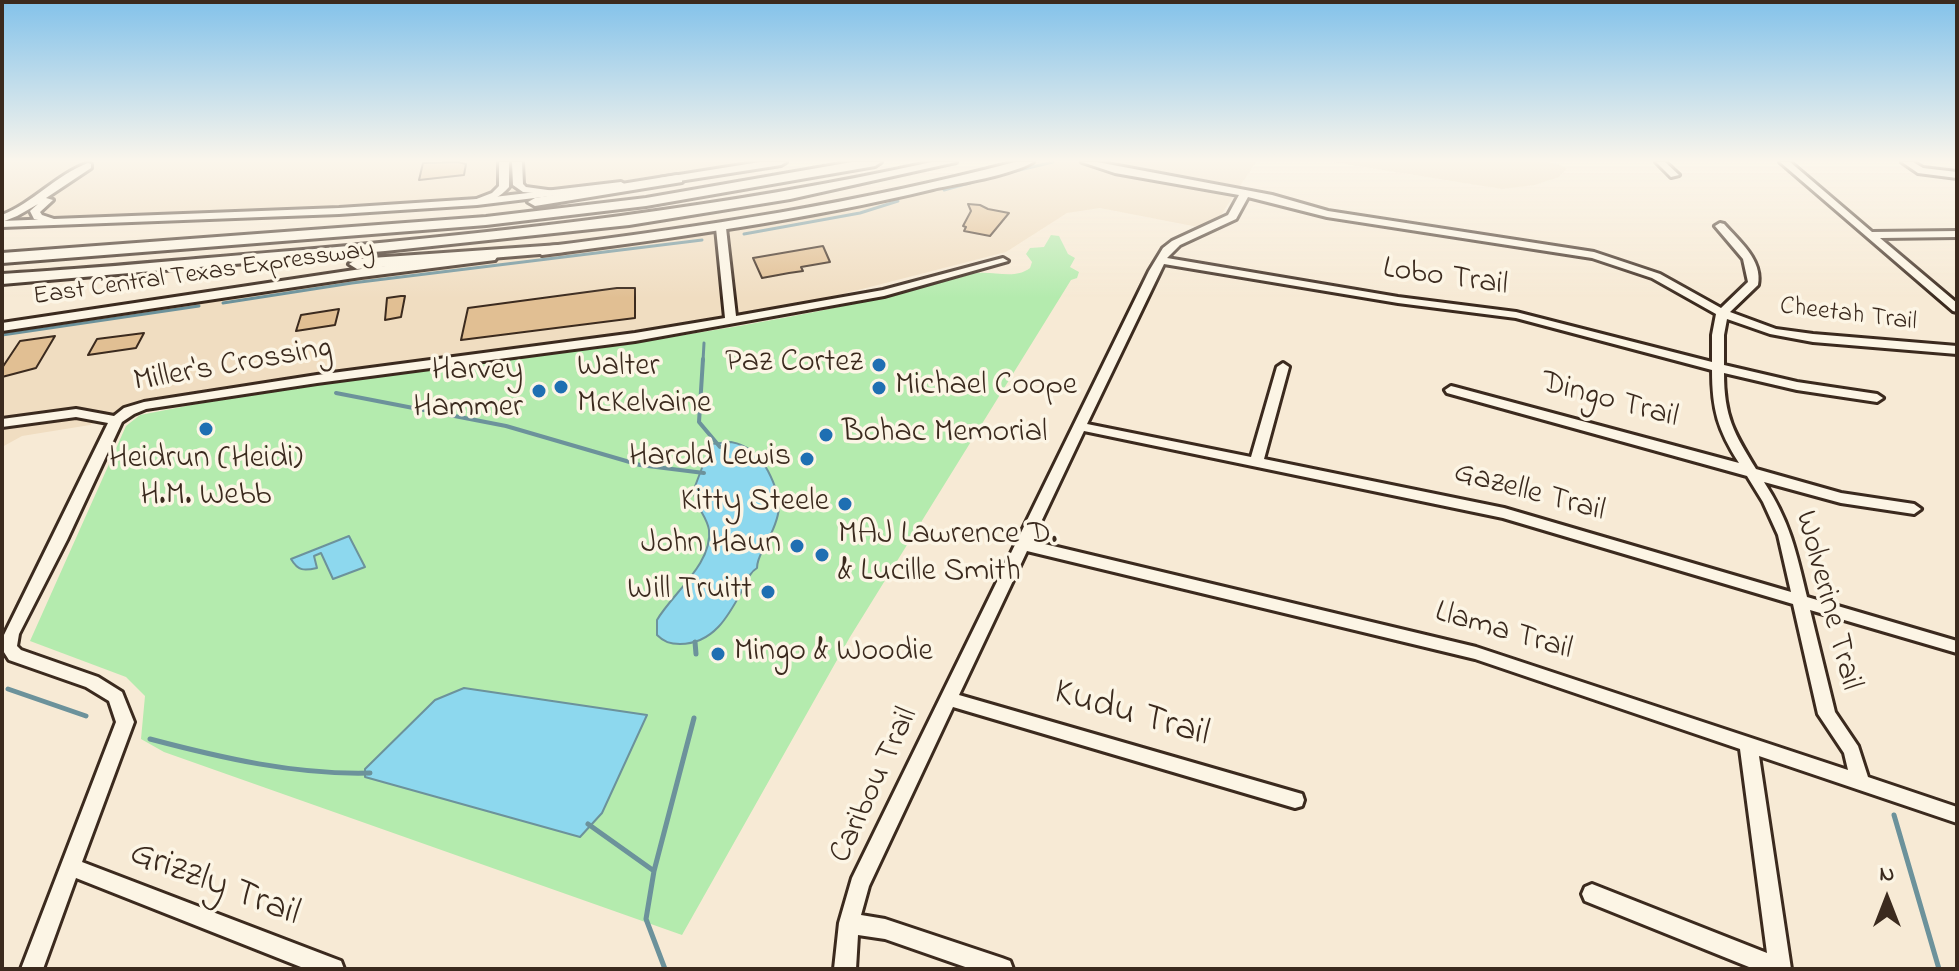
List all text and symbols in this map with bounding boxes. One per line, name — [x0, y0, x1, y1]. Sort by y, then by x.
street label: East Central Texas Expressway — [32, 236, 376, 314]
street label: Lobo Trail — [1380, 251, 1510, 307]
street label: Cheetah Trail — [1778, 292, 1918, 340]
street label: Miller's Crossing — [131, 331, 335, 403]
place label: Paz Cortez — [725, 346, 863, 384]
place label: Walter McKelvaine — [577, 350, 711, 425]
place label: Harvey Hammer — [413, 354, 523, 429]
marker: Paz Cortez — [870, 356, 888, 374]
street label: Dingo Trail — [1536, 365, 1682, 439]
place label: Michael Coope — [895, 369, 1077, 407]
marker: Walter McKelvaine — [552, 378, 570, 396]
marker: Michael Coope — [870, 379, 888, 397]
marker: Harvey Hammer — [530, 382, 548, 400]
place label: Bohac Memorial — [842, 416, 1047, 454]
marker: Heidrun (Heidi) H.M. Webb — [197, 420, 215, 438]
marker: Bohac Memorial — [817, 426, 835, 444]
place label: Harold Lewis — [629, 440, 791, 478]
place label: Heidrun (Heidi) H.M. Webb — [109, 442, 303, 517]
marker: Harold Lewis — [798, 450, 816, 468]
street label: Gazelle Trail — [1449, 455, 1609, 533]
place label: Kitty Steele — [681, 485, 829, 523]
marker: Kitty Steele — [836, 495, 854, 513]
street label: Wolverine Trail — [1784, 507, 1868, 695]
place label: MAJ Lawrence D. & Lucille Smith — [838, 518, 1057, 593]
place label: John Haun — [641, 527, 781, 565]
marker: John Haun — [788, 537, 806, 555]
marker: MAJ Lawrence D. & Lucille Smith — [813, 546, 831, 564]
place label: Will Truitt — [627, 573, 752, 611]
marker: Will Truitt — [759, 583, 777, 601]
street label: Llama Trail — [1430, 595, 1576, 671]
place label: Mingo & Woodie — [734, 635, 933, 673]
marker: Mingo & Woodie — [709, 645, 727, 663]
street label: Kudu Trail — [1048, 672, 1214, 760]
street label: Caribou Trail — [823, 702, 929, 870]
street label: Grizzly Trail — [122, 833, 306, 939]
north arrow — [1847, 859, 1927, 939]
text: N — [1880, 859, 1894, 891]

